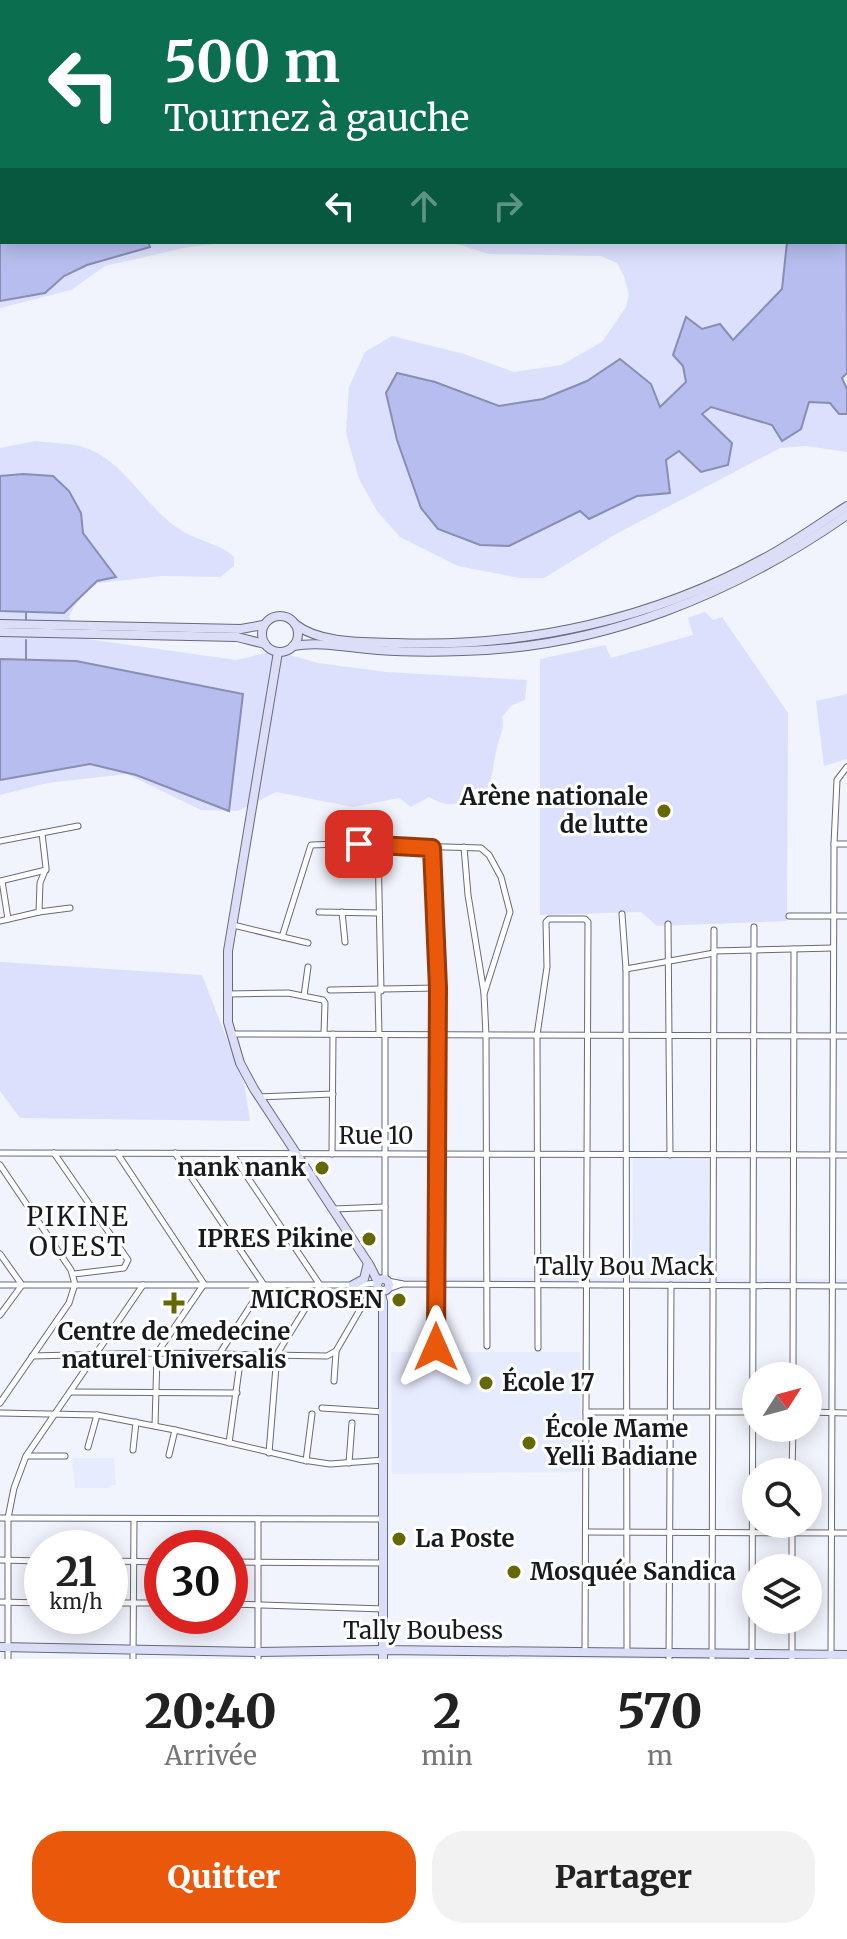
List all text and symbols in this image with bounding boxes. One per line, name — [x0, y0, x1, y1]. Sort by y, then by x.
text: 500 m — [164, 27, 340, 97]
icon: left — [32, 32, 136, 136]
text: Tournez à gauche — [164, 96, 469, 141]
icon: left — [318, 184, 362, 228]
icon: ahead — [402, 184, 446, 228]
icon: right — [486, 184, 530, 228]
place label: Arène nationale de lutte — [459, 781, 648, 840]
marker: Arène nationale de lutte — [655, 802, 673, 820]
pin — [325, 810, 393, 878]
icon: arrive — [337, 822, 381, 866]
street label: Rue 10 — [339, 1120, 413, 1151]
place label: nank nank — [177, 1152, 306, 1183]
marker: nank nank — [313, 1159, 331, 1177]
district label: PIKINE OUEST — [26, 1200, 130, 1263]
place label: IPRES Pikine — [198, 1223, 353, 1254]
marker: IPRES Pikine — [360, 1230, 378, 1248]
street label: Tally Bou Mack — [536, 1251, 715, 1282]
place label: MICROSEN — [250, 1284, 383, 1315]
marker: MICROSEN — [390, 1291, 408, 1309]
marker: Centre de medecine naturel Universalis — [163, 1292, 185, 1314]
position arrow — [394, 1305, 478, 1389]
place label: Centre de medecine naturel Universalis — [58, 1316, 290, 1375]
north arrow — [742, 1362, 822, 1442]
map controls — [742, 1362, 822, 1634]
place label: École 17 — [502, 1366, 595, 1398]
marker: École 17 — [477, 1374, 495, 1392]
place label: École Mame Yelli Badiane — [544, 1412, 697, 1472]
marker: École Mame Yelli Badiane — [520, 1434, 538, 1452]
button: search — [742, 1458, 822, 1538]
place label: La Poste — [415, 1523, 515, 1554]
speed limit sign: 30 — [144, 1530, 248, 1634]
marker: La Poste — [390, 1530, 408, 1548]
text: 21 — [56, 1547, 96, 1597]
button: layers — [742, 1554, 822, 1634]
place label: Mosquée Sandica — [530, 1556, 736, 1587]
marker: Mosquée Sandica — [505, 1563, 523, 1581]
text: km/h — [50, 1589, 102, 1614]
street label: Tally Boubess — [343, 1615, 503, 1646]
text: 20:40 — [145, 1681, 277, 1741]
text: 2 — [433, 1681, 461, 1741]
text: 570 — [617, 1681, 702, 1741]
text: Arrivée — [165, 1739, 257, 1772]
text: min — [421, 1739, 473, 1772]
text: m — [647, 1739, 673, 1772]
button: Quitter — [32, 1831, 416, 1923]
button: Partager — [432, 1831, 815, 1923]

